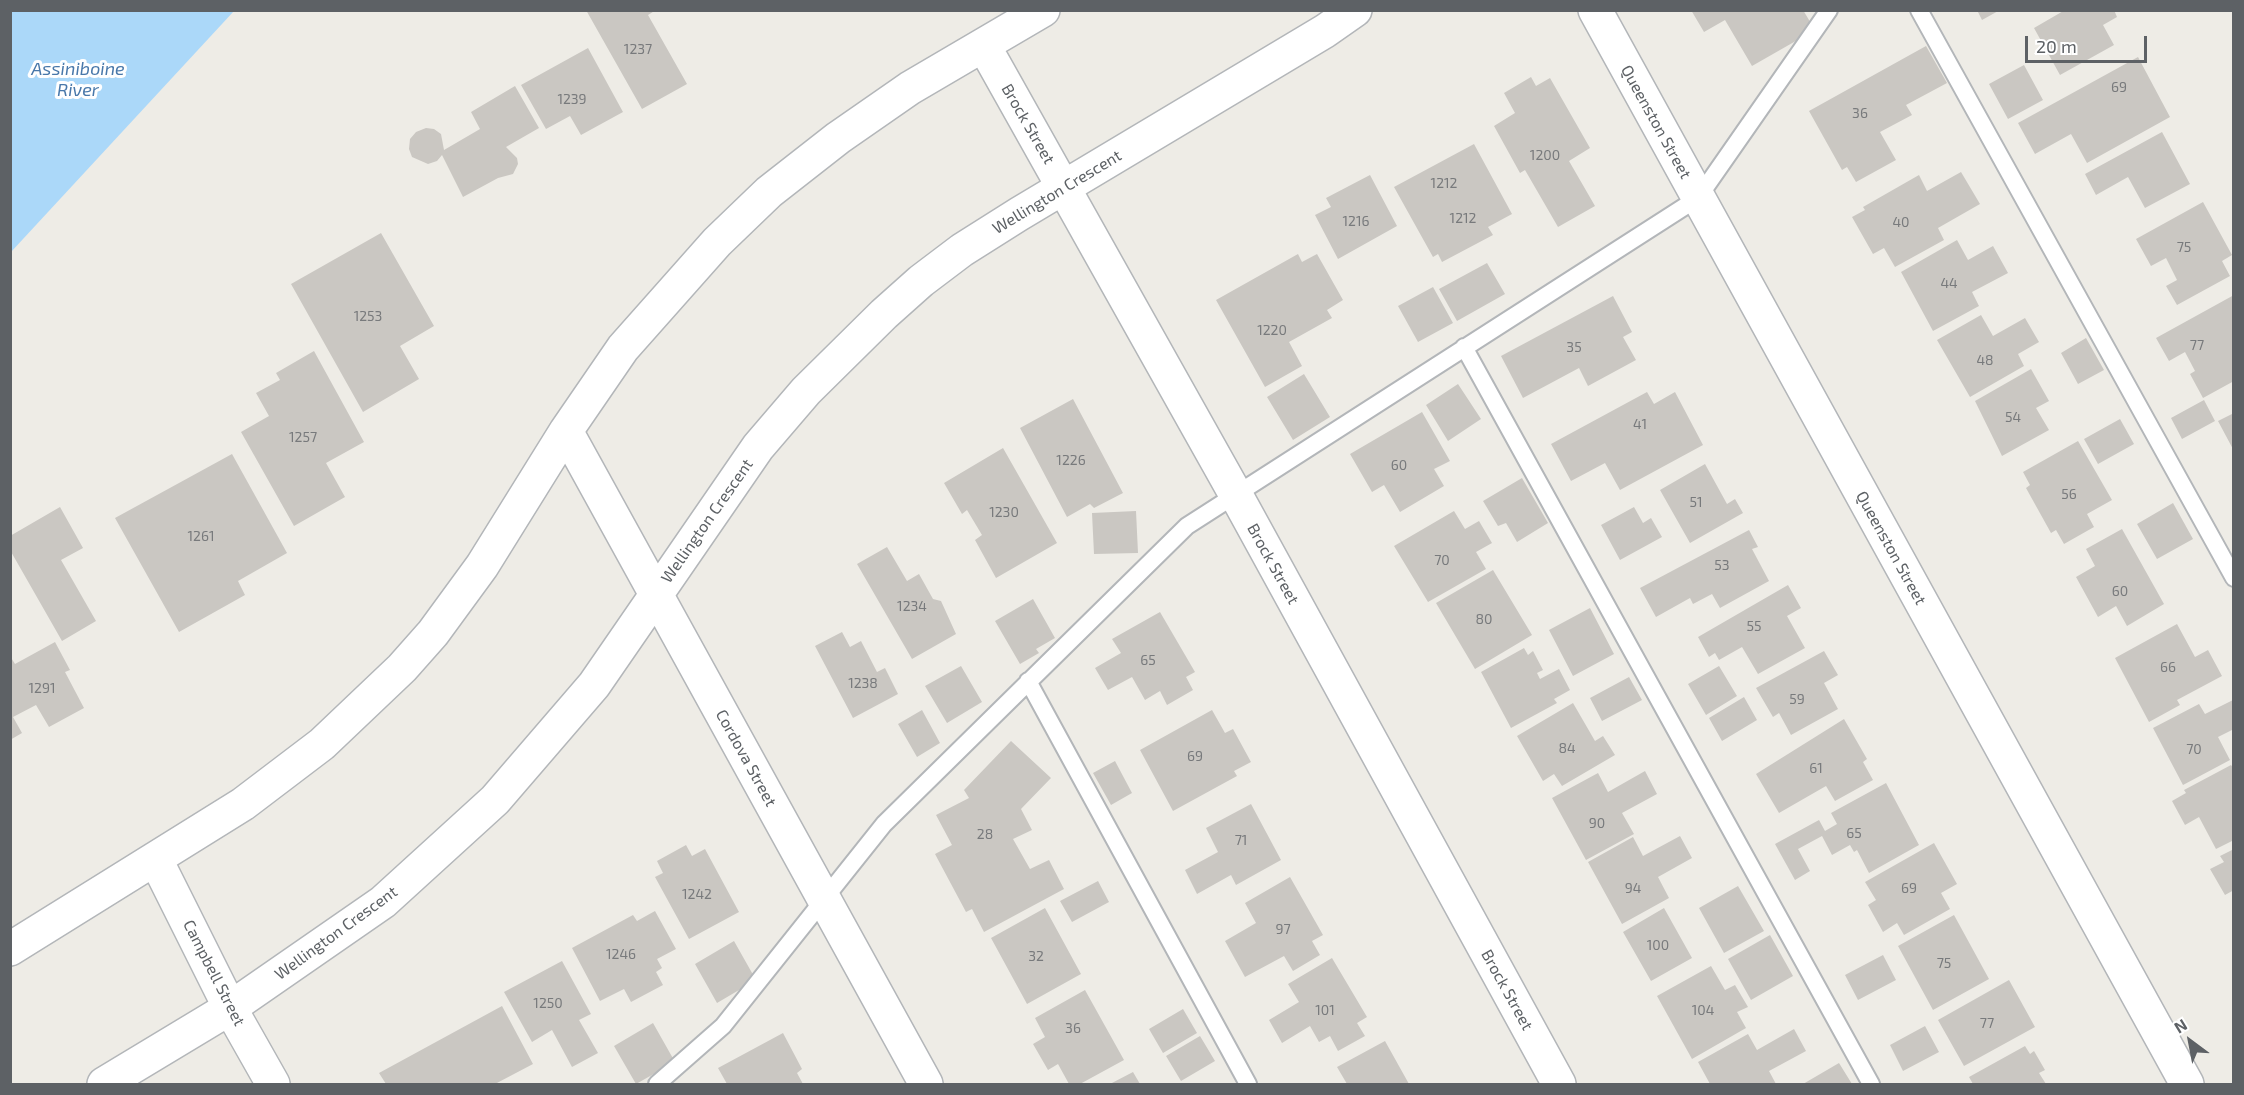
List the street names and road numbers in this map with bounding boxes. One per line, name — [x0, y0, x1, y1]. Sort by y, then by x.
street label: Queenston Street — [1617, 62, 1695, 182]
street label: Brock Street — [997, 81, 1059, 167]
street label: Wellington Crescent — [989, 146, 1125, 238]
street label: Wellington Crescent — [657, 455, 757, 587]
street label: Queenston Street — [1852, 488, 1930, 608]
street label: Brock Street — [1243, 520, 1303, 608]
street label: Cordova Street — [711, 706, 781, 810]
street label: Wellington Crescent — [271, 882, 401, 984]
street label: Campbell Street — [179, 917, 249, 1029]
street label: Brock Street — [1477, 946, 1537, 1034]

